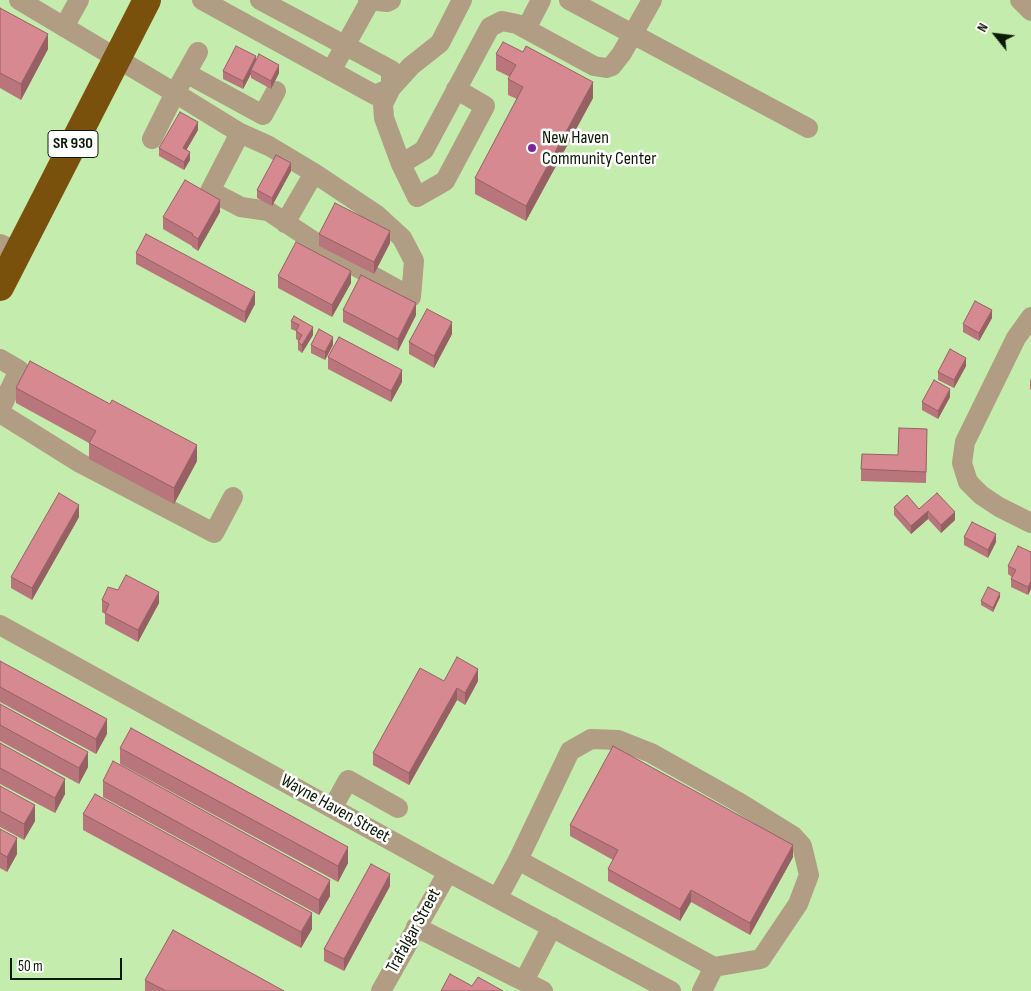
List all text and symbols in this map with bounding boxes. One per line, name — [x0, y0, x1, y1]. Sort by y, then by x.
north arrow — [971, 10, 1021, 60]
text: N — [973, 20, 992, 35]
place label: New Haven Community Center — [542, 127, 656, 170]
road number: SR 930 — [48, 130, 98, 158]
marker: New Haven Community Center — [526, 142, 538, 154]
street label: Wayne Haven Street — [277, 770, 393, 848]
street label: Trafalgar Street — [382, 885, 446, 977]
scale bar — [12, 948, 125, 980]
text: 50 m — [18, 957, 43, 976]

